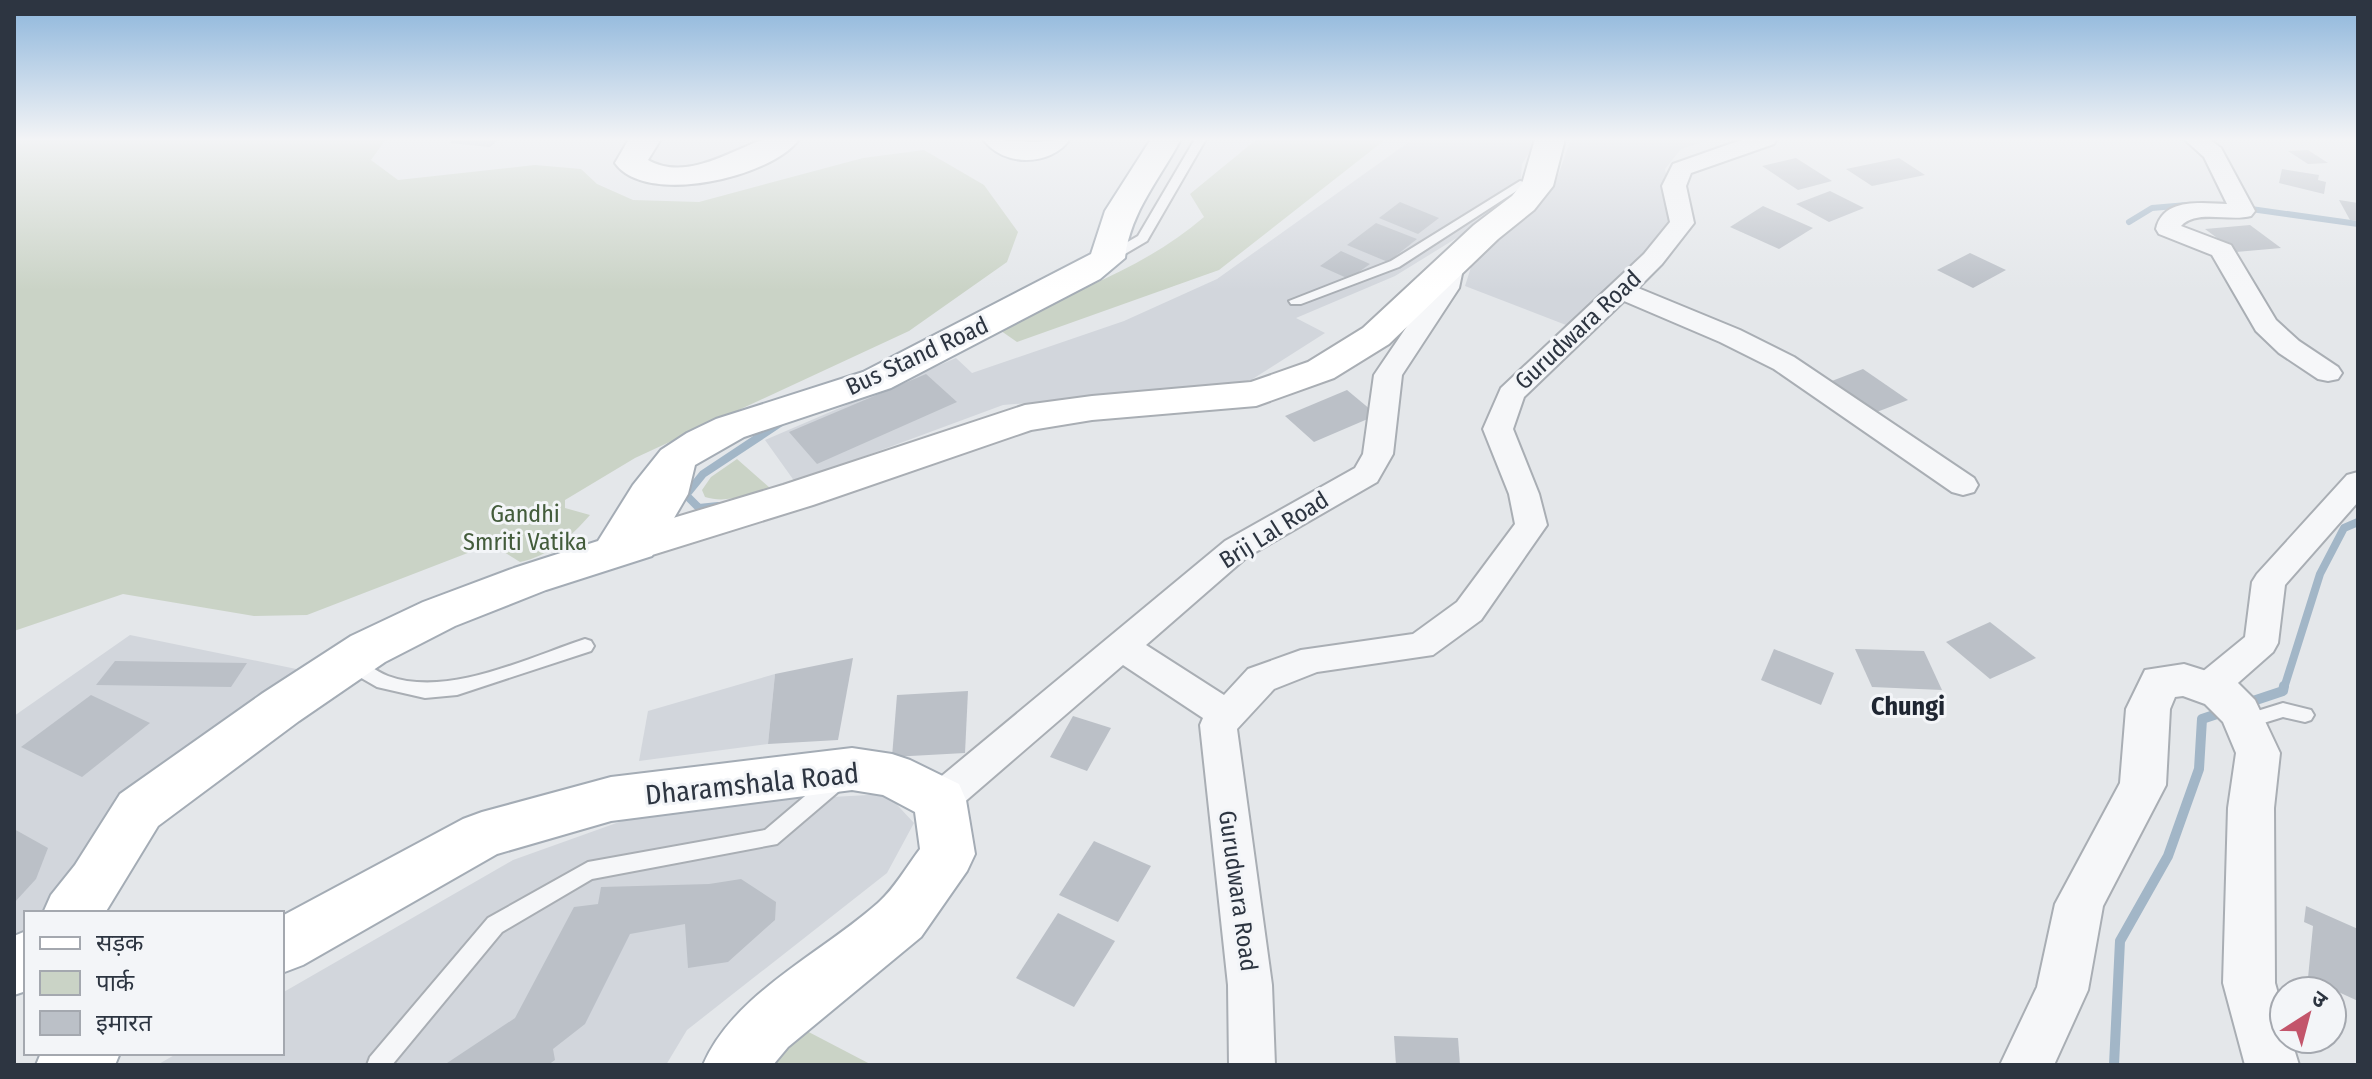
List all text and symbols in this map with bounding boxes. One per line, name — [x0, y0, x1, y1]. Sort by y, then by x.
street label: Gurudwara Road — [1509, 264, 1647, 396]
street label: Bus Stand Road — [841, 311, 993, 401]
street label: Brij Lal Road — [1214, 486, 1334, 574]
park label: Gandhi Smriti Vatika — [463, 500, 587, 556]
district label: Chungi — [1871, 691, 1945, 722]
street label: Dharamshala Road — [644, 756, 860, 812]
street label: Gurudwara Road — [1213, 809, 1263, 973]
legend — [24, 911, 284, 1055]
text: सड़क — [96, 929, 144, 957]
text: पार्क — [96, 969, 135, 997]
north arrow — [2268, 975, 2348, 1055]
text: उ — [2306, 985, 2334, 1015]
text: इमारत — [96, 1009, 153, 1037]

